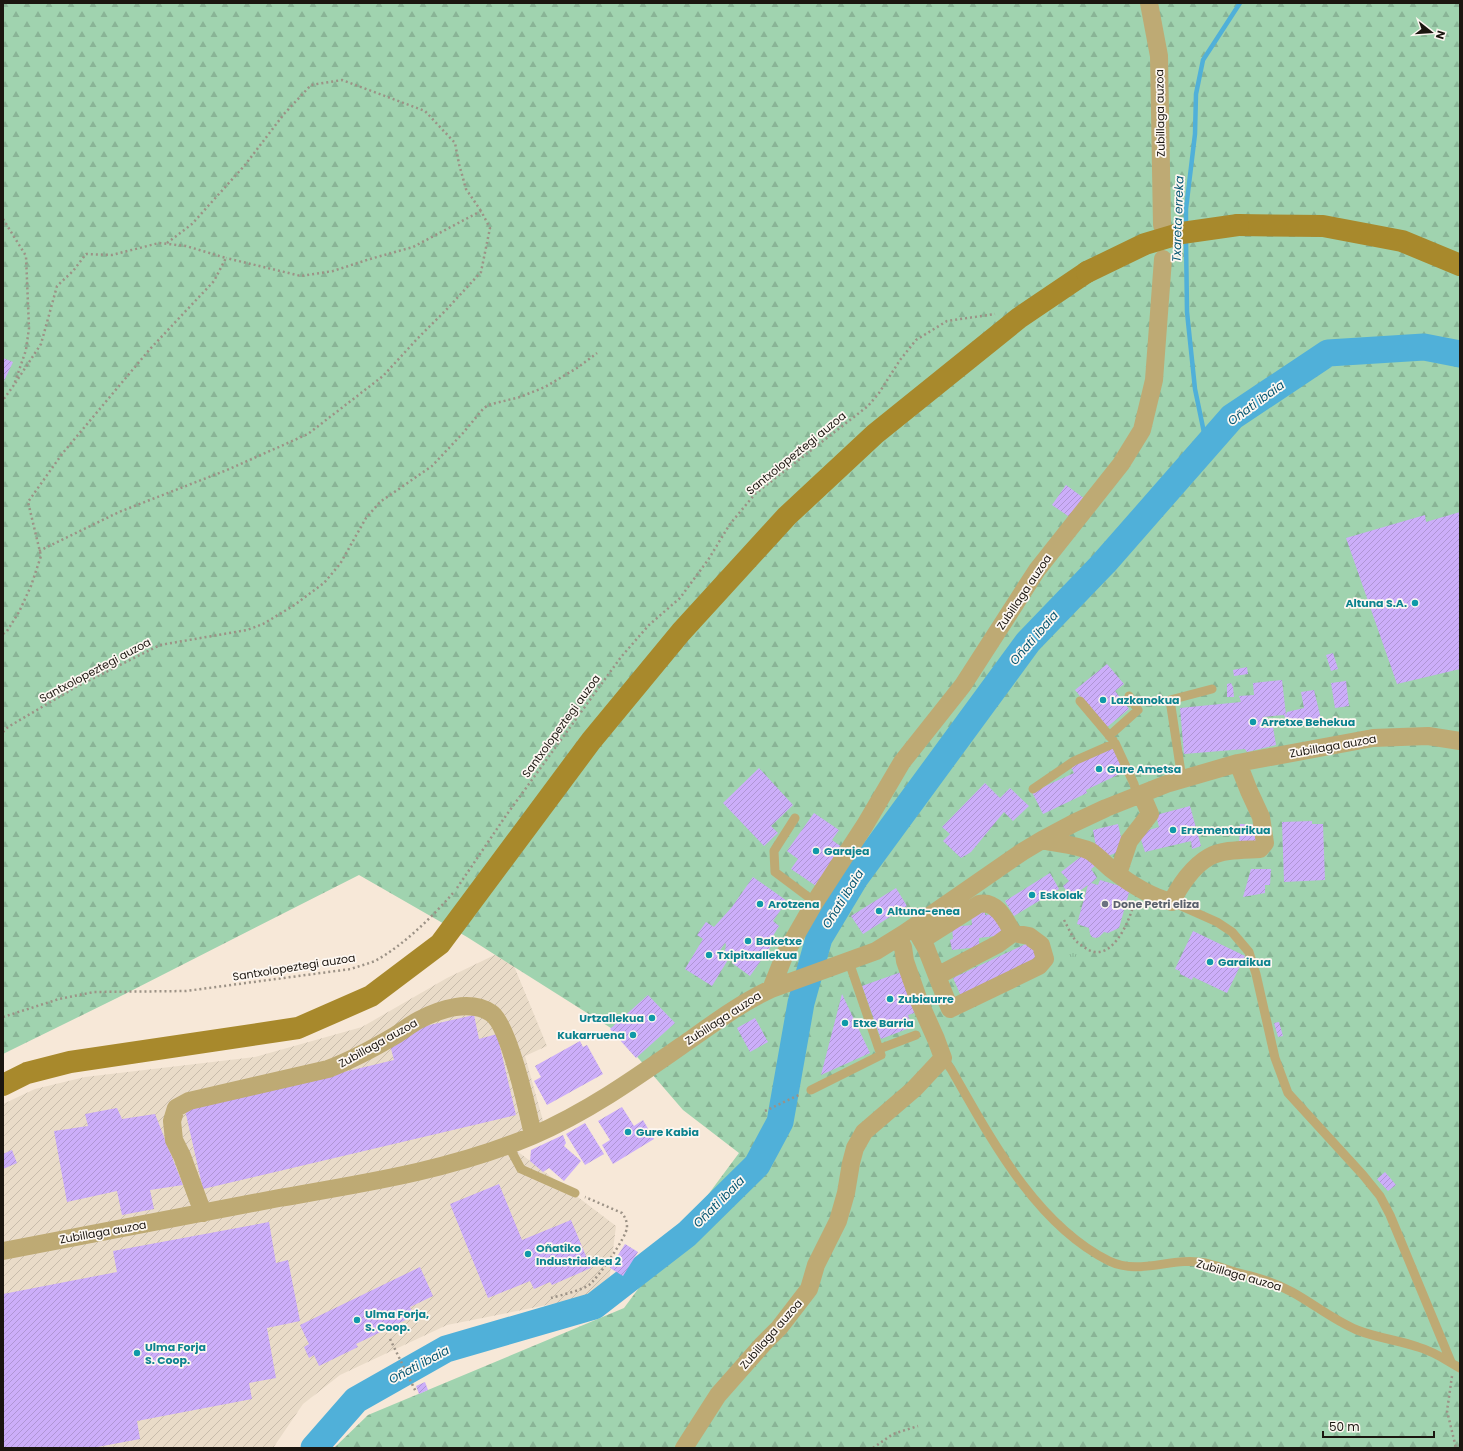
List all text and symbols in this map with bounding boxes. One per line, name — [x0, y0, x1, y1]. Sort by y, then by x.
north arrow — [1411, 12, 1451, 52]
text: N — [1432, 29, 1449, 41]
street label: Zubillaga auzoa — [1151, 69, 1169, 157]
water label: Txareta erreka — [1167, 175, 1188, 262]
water label: Oñati ibaia — [1224, 376, 1288, 429]
street label: Santxolopeztegi auzoa — [743, 408, 849, 498]
street label: Zubillaga auzoa — [993, 551, 1055, 633]
place label: Altuna S.A. — [1345, 595, 1407, 611]
marker: Altuna S.A. — [1410, 598, 1420, 608]
water label: Oñati ibaia — [1005, 607, 1062, 668]
street label: Santxolopeztegi auzoa — [36, 634, 154, 706]
street label: Santxolopeztegi auzoa — [518, 671, 604, 781]
place label: Lazkanokua — [1111, 692, 1180, 708]
marker: Lazkanokua — [1098, 695, 1108, 705]
place label: Arretxe Behekua — [1261, 714, 1355, 730]
marker: Arretxe Behekua — [1248, 717, 1258, 727]
street label: Zubillaga auzoa — [1288, 731, 1378, 761]
place label: Gure Ametsa — [1107, 761, 1181, 777]
marker: Gure Ametsa — [1094, 764, 1104, 774]
place label: Errementarikua — [1181, 822, 1271, 838]
marker: Errementarikua — [1168, 825, 1178, 835]
place label: Garajea — [824, 843, 870, 859]
marker: Garajea — [811, 846, 821, 856]
water label: Oñati ibaia — [818, 866, 867, 931]
place label: Eskolak — [1040, 887, 1084, 903]
marker: Eskolak — [1027, 890, 1037, 900]
place label: Arotzena — [768, 896, 819, 912]
place label: Done Petri eliza — [1113, 896, 1199, 912]
marker: Arotzena — [755, 899, 765, 909]
marker: Done Petri eliza — [1100, 899, 1110, 909]
place label: Altuna-enea — [887, 903, 960, 919]
marker: Altuna-enea — [874, 906, 884, 916]
place label: Baketxe — [756, 933, 802, 949]
marker: Baketxe — [743, 936, 753, 946]
place label: Txipitxallekua — [717, 947, 797, 963]
street label: Santxolopeztegi auzoa — [231, 949, 357, 985]
marker: Txipitxallekua — [704, 950, 714, 960]
place label: Garaikua — [1218, 954, 1271, 970]
marker: Garaikua — [1205, 957, 1215, 967]
street label: Zubillaga auzoa — [682, 987, 764, 1049]
place label: Zubiaurre — [898, 991, 954, 1007]
marker: Zubiaurre — [885, 994, 895, 1004]
place label: Urtzallekua — [579, 1010, 644, 1026]
marker: Urtzallekua — [647, 1013, 657, 1023]
street label: Zubillaga auzoa — [336, 1015, 420, 1071]
place label: Etxe Barria — [853, 1015, 914, 1031]
marker: Etxe Barria — [840, 1018, 850, 1028]
place label: Kukarruena — [557, 1027, 625, 1043]
marker: Kukarruena — [628, 1030, 638, 1040]
place label: Gure Kabia — [636, 1124, 699, 1140]
marker: Gure Kabia — [623, 1127, 633, 1137]
water label: Oñati ibaia — [689, 1172, 748, 1231]
street label: Zubillaga auzoa — [58, 1217, 148, 1247]
place label: Oñatiko Industrialdea 2 — [536, 1240, 621, 1269]
marker: Oñatiko Industrialdea 2 — [523, 1249, 533, 1259]
street label: Zubillaga auzoa — [1195, 1255, 1283, 1295]
street label: Zubillaga auzoa — [736, 1296, 806, 1372]
place label: Ulma Forja, S. Coop. — [365, 1306, 429, 1335]
marker: Ulma Forja, S. Coop. — [352, 1315, 362, 1325]
place label: Ulma Forja S. Coop. — [145, 1339, 206, 1368]
water label: Oñati ibaia — [385, 1341, 452, 1388]
marker: Ulma Forja S. Coop. — [132, 1348, 142, 1358]
scale bar — [1323, 1413, 1434, 1439]
text: 50 m — [1329, 1418, 1360, 1435]

